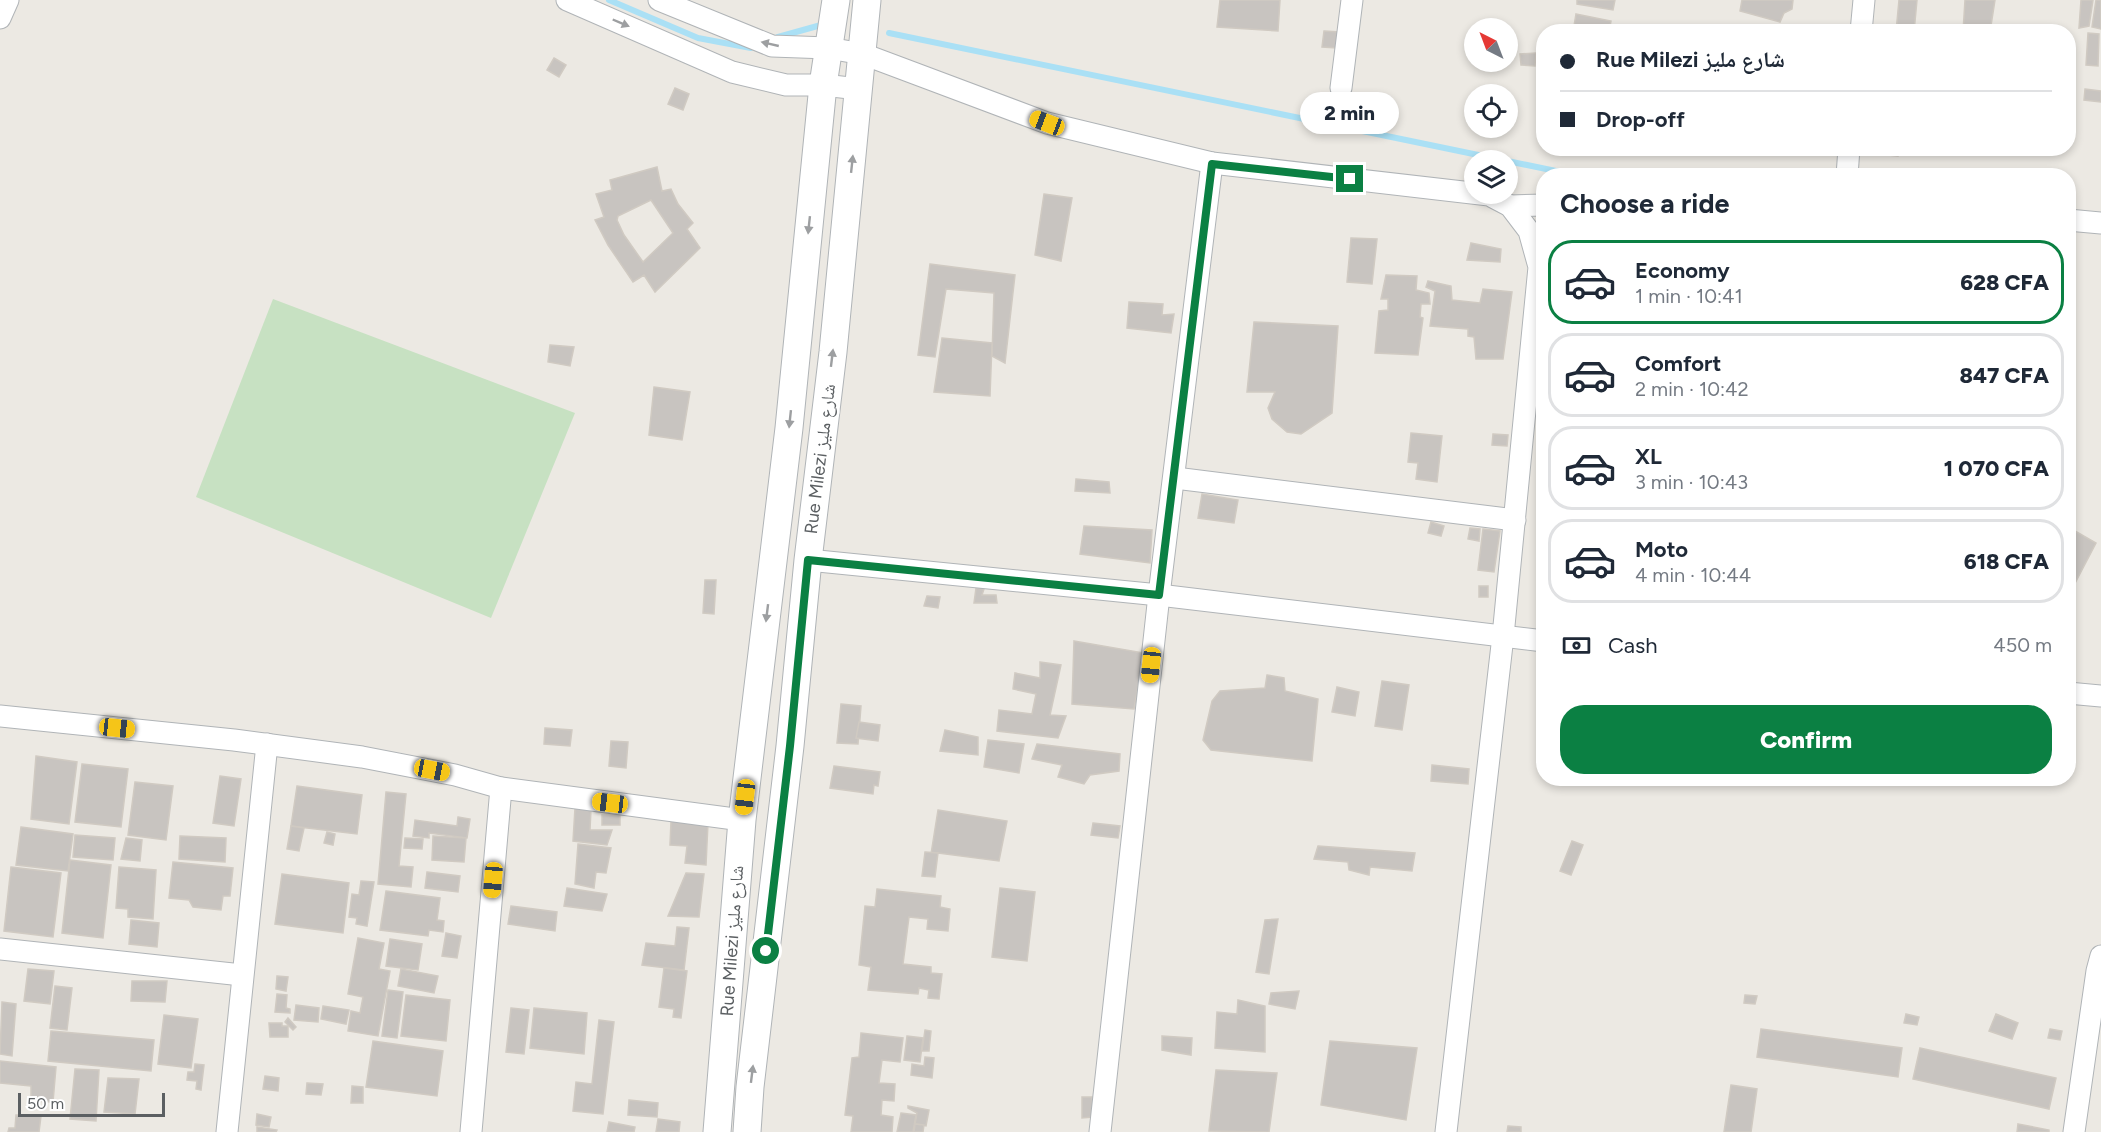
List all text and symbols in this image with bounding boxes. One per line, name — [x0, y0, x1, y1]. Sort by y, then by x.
one-way arrow — [612, 18, 630, 28]
north arrow — [1464, 18, 1518, 72]
map controls — [1464, 18, 1518, 204]
one-way arrow — [760, 39, 779, 48]
text: Rue Milezi شارع مليز — [1596, 46, 1785, 73]
button: locate — [1464, 84, 1518, 138]
callout: 2 min — [1300, 92, 1400, 134]
text: 2 min — [1324, 101, 1375, 125]
text: Drop-off — [1596, 106, 1685, 133]
car — [1027, 108, 1067, 138]
button: layers — [1464, 150, 1518, 204]
one-way arrow — [847, 155, 857, 174]
route end — [1336, 165, 1363, 192]
text: Choose a ride — [1560, 187, 1729, 220]
one-way arrow — [804, 215, 814, 234]
icon: car — [1563, 255, 1617, 309]
text: Economy — [1635, 257, 1730, 284]
text: 628 CFA — [1960, 269, 2049, 296]
text: 1 min · 10:41 — [1635, 284, 1743, 308]
icon: car — [1563, 348, 1617, 402]
one-way arrow — [827, 349, 837, 368]
text: Comfort — [1635, 350, 1721, 377]
text: 847 CFA — [1960, 362, 2049, 389]
text: 2 min · 10:42 — [1635, 377, 1749, 401]
street label: Rue Milezi شارع مليز — [800, 383, 840, 535]
one-way arrow — [785, 409, 795, 428]
icon: car — [1563, 441, 1617, 495]
text: XL — [1635, 443, 1662, 470]
text: 1 070 CFA — [1944, 455, 2049, 482]
text: 3 min · 10:43 — [1635, 470, 1748, 494]
icon: car — [1563, 534, 1617, 588]
text: Moto — [1635, 536, 1688, 563]
text: 618 CFA — [1964, 548, 2049, 575]
text: 4 min · 10:44 — [1635, 563, 1751, 587]
one-way arrow — [762, 603, 772, 622]
icon: cash — [1560, 629, 1593, 662]
text: Cash — [1608, 632, 1658, 659]
text: 450 m — [1993, 633, 2052, 657]
car — [1140, 646, 1162, 684]
button: Confirm — [1560, 705, 2052, 774]
car — [98, 717, 136, 739]
car — [413, 758, 451, 782]
car — [734, 778, 756, 816]
car — [591, 792, 629, 814]
car — [482, 861, 504, 899]
street label: Rue Milezi شارع مليز — [716, 865, 748, 1017]
route start — [752, 937, 779, 964]
one-way arrow — [747, 1064, 756, 1083]
scale bar — [18, 1090, 165, 1118]
text: 50 m — [27, 1094, 64, 1113]

